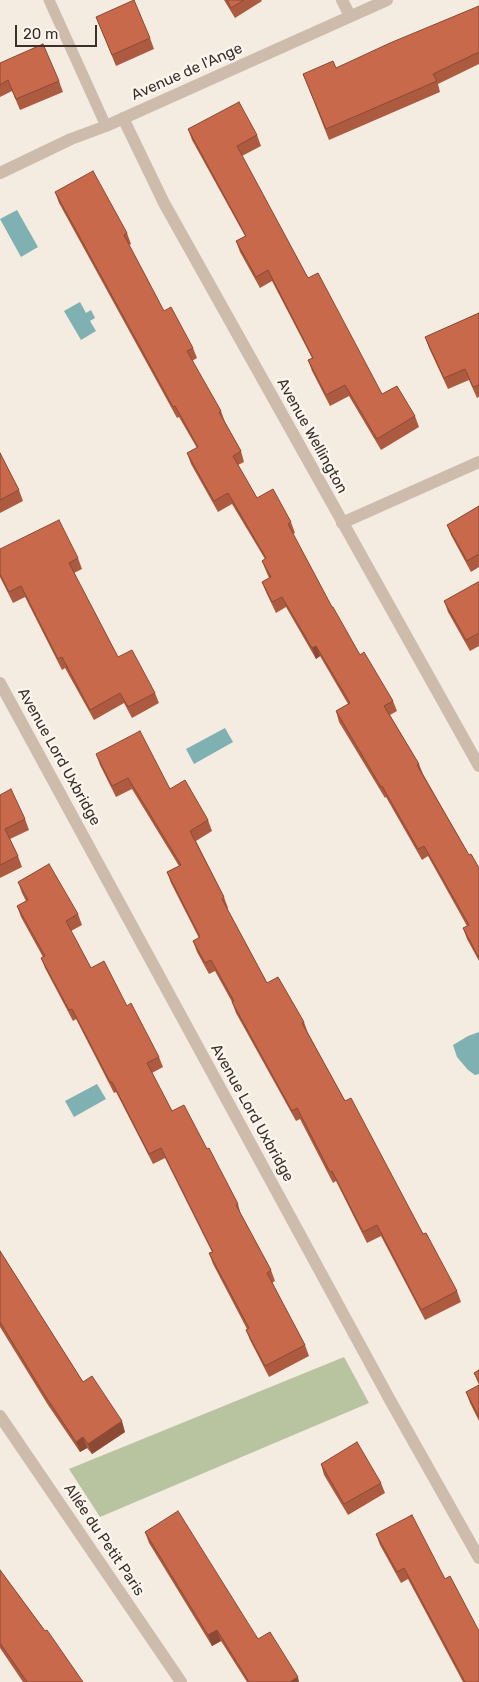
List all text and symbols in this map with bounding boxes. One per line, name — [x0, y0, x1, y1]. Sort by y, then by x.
scale bar — [18, 15, 100, 47]
text: 20 m — [23, 25, 58, 43]
street label: Avenue de l'Ange — [129, 39, 245, 105]
street label: Avenue Wellington — [273, 375, 351, 497]
street label: Avenue Lord Uxbridge — [14, 685, 104, 829]
street label: Avenue Lord Uxbridge — [207, 1041, 297, 1185]
street label: Allée du Petit Paris — [60, 1481, 148, 1599]

